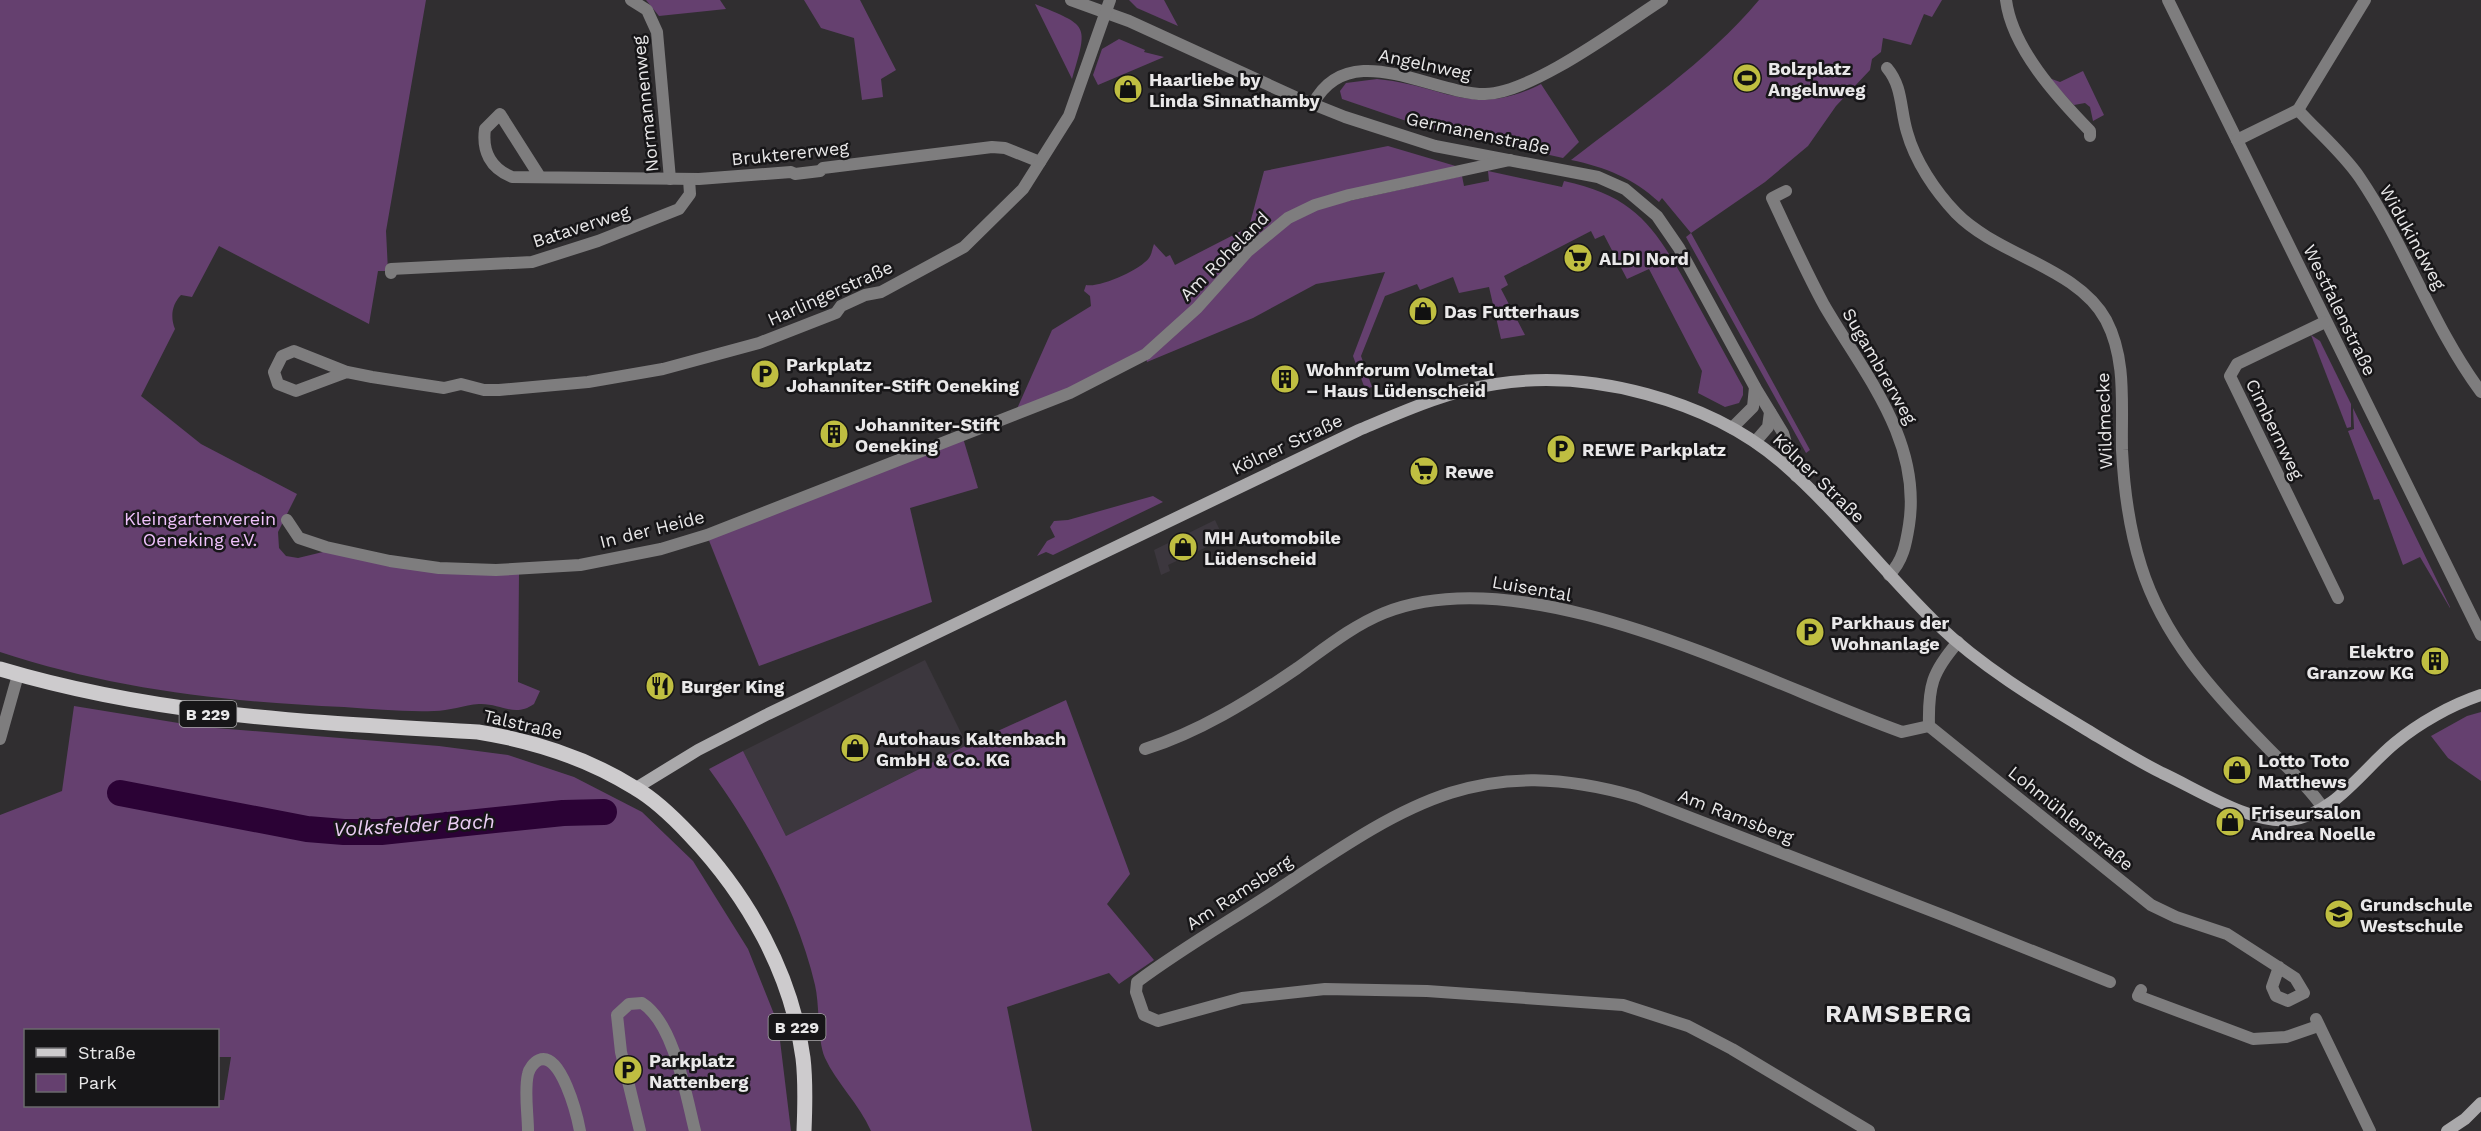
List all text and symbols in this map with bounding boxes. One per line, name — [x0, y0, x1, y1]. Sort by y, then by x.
street label: Normannenweg — [627, 34, 663, 173]
street label: Angelnweg — [1377, 44, 1474, 84]
place label: Bolzplatz Angelnweg — [1768, 58, 1866, 100]
sports icon: Bolzplatz Angelnweg — [1731, 62, 1763, 94]
place label: Haarliebe by Linda Sinnathamby — [1149, 69, 1321, 111]
shop icon: Haarliebe by Linda Sinnathamby — [1112, 73, 1144, 105]
street label: Germanenstraße — [1404, 107, 1552, 159]
street label: Bruktererweg — [730, 136, 850, 170]
street label: Widukindweg — [2376, 181, 2451, 293]
street label: Bataverweg — [530, 200, 633, 252]
street label: Am Roheland — [1175, 207, 1273, 305]
street label: Westfalenstraße — [2299, 241, 2381, 379]
supermarket icon: ALDI Nord — [1562, 242, 1594, 274]
place label: ALDI Nord — [1599, 248, 1689, 269]
street label: Harlingerstraße — [764, 256, 896, 330]
shop icon: Das Futterhaus — [1407, 295, 1439, 327]
place label: Das Futterhaus — [1444, 301, 1580, 322]
street label: Sugambrerweg — [1838, 304, 1922, 428]
place label: Parkplatz Johanniter-Stift Oeneking — [786, 354, 1020, 396]
parking icon: Parkplatz Johanniter-Stift Oeneking — [749, 358, 781, 390]
place label: Wohnforum Volmetal – Haus Lüdenscheid — [1306, 359, 1494, 401]
building icon: Wohnforum Volmetal – Haus Lüdenscheid — [1269, 363, 1301, 395]
street label: Wildmecke — [2092, 372, 2116, 470]
street label: Cimbernweg — [2242, 375, 2309, 483]
street label: Kölner Straße — [1228, 409, 1346, 479]
place label: Johanniter-Stift Oeneking — [855, 414, 1000, 456]
building icon: Johanniter-Stift Oeneking — [818, 418, 850, 450]
street label: Kölner Straße — [1769, 429, 1869, 527]
parking icon: REWE Parkplatz — [1545, 433, 1577, 465]
place label: REWE Parkplatz — [1582, 439, 1726, 460]
supermarket icon: Rewe — [1408, 455, 1440, 487]
place label: Rewe — [1445, 461, 1494, 482]
street label: In der Heide — [597, 506, 707, 552]
park label: Kleingartenverein Oeneking e.V. — [124, 508, 276, 550]
place label: MH Automobile Lüdenscheid — [1204, 527, 1341, 569]
shop icon: MH Automobile Lüdenscheid — [1167, 531, 1199, 563]
street label: Luisental — [1490, 571, 1574, 605]
place label: Parkhaus der Wohnanlage — [1831, 612, 1950, 654]
parking icon: Parkhaus der Wohnanlage — [1794, 616, 1826, 648]
place label: Elektro Granzow KG — [2307, 641, 2414, 683]
building icon: Elektro Granzow KG — [2419, 645, 2451, 677]
restaurant icon: Burger King — [644, 670, 676, 702]
place label: Burger King — [681, 676, 785, 697]
road number: B 229 — [180, 701, 236, 727]
street label: Talstraße — [481, 705, 565, 743]
place label: Autohaus Kaltenbach GmbH & Co. KG — [876, 728, 1066, 770]
shop icon: Autohaus Kaltenbach GmbH & Co. KG — [839, 732, 871, 764]
place label: Lotto Toto Matthews — [2258, 750, 2350, 792]
shop icon: Lotto Toto Matthews — [2221, 754, 2253, 786]
street label: Lohmühlenstraße — [2004, 761, 2138, 875]
street label: Am Ramsberg — [1675, 784, 1797, 848]
place label: Friseursalon Andrea Noelle — [2251, 802, 2376, 844]
shop icon: Friseursalon Andrea Noelle — [2214, 806, 2246, 838]
water label: Volksfelder Bach — [333, 809, 495, 841]
street label: Am Ramsberg — [1182, 850, 1296, 934]
place label: Grundschule Westschule — [2360, 894, 2473, 936]
school or university icon: Grundschule Westschule — [2323, 898, 2355, 930]
district label: RAMSBERG — [1825, 1000, 1973, 1028]
road number: B 229 — [768, 1014, 826, 1040]
legend — [24, 1029, 219, 1107]
text: Straße — [78, 1042, 136, 1063]
place label: Parkplatz Nattenberg — [649, 1050, 749, 1092]
parking icon: Parkplatz Nattenberg — [612, 1054, 644, 1086]
text: Park — [78, 1072, 117, 1093]

